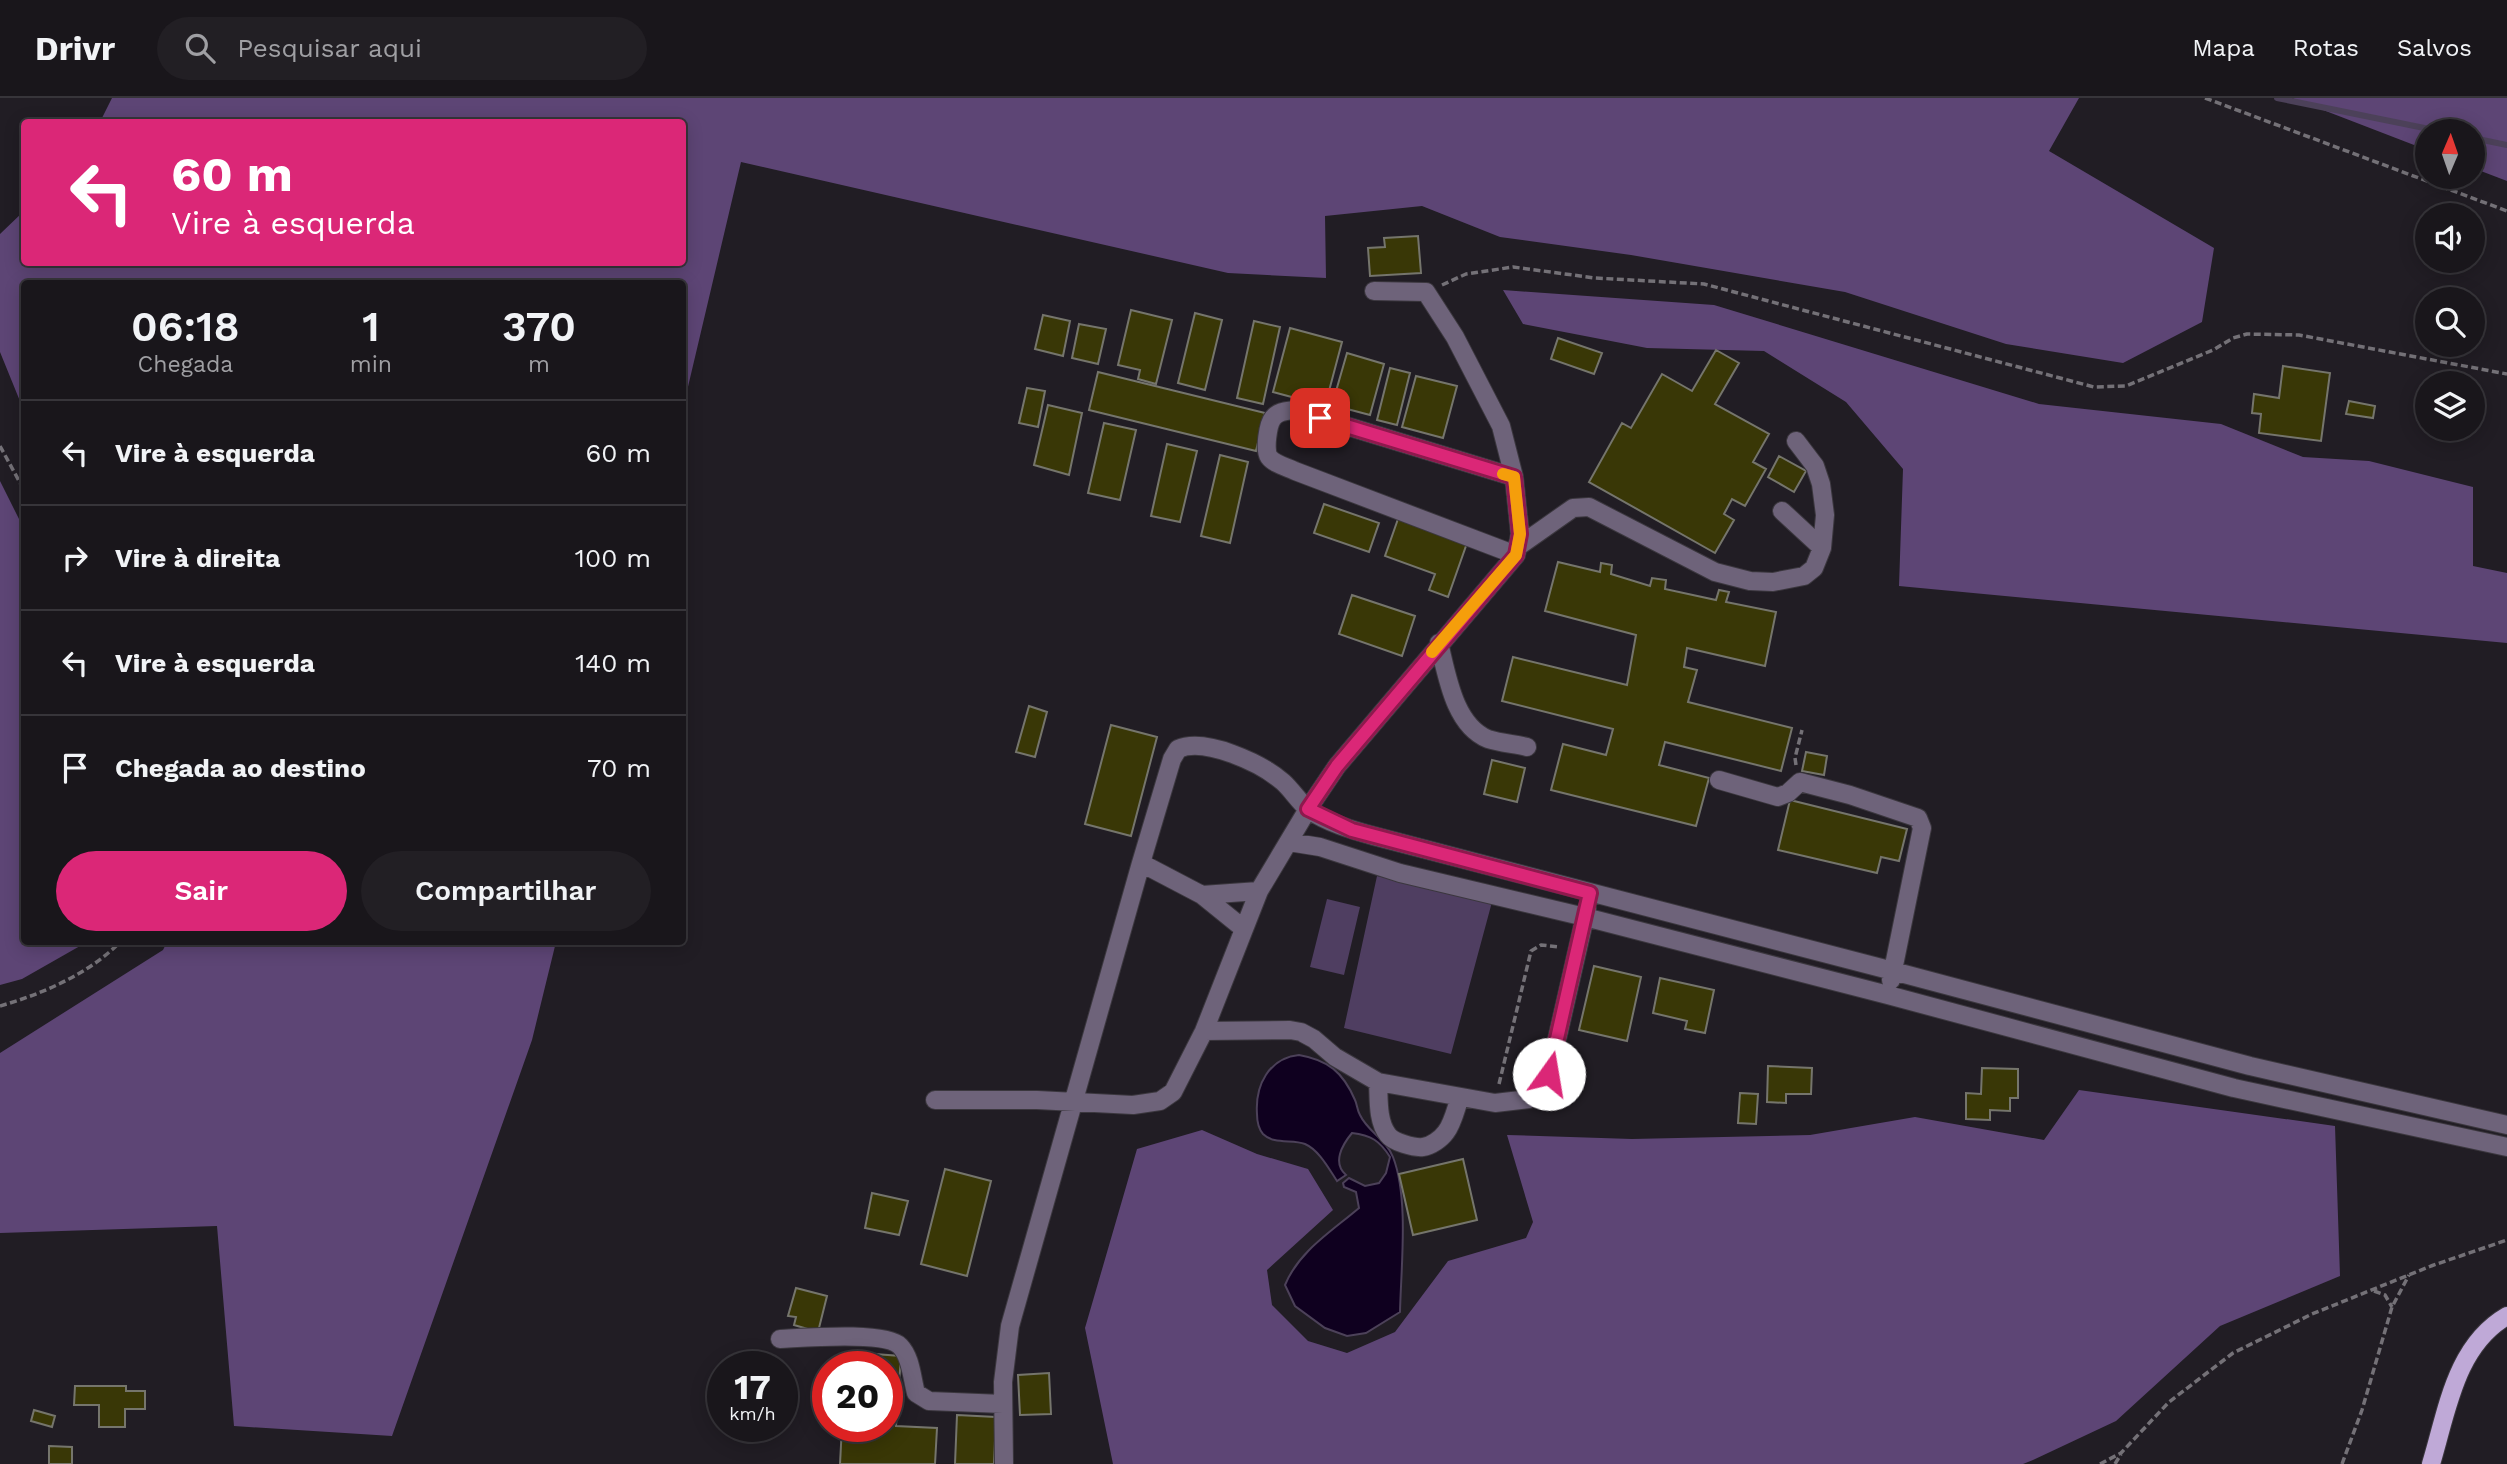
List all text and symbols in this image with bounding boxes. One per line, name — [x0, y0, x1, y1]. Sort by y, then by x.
search box — [157, 17, 647, 80]
text: Drivr — [35, 29, 115, 68]
icon: search — [181, 29, 219, 67]
text: Pesquisar aqui — [237, 33, 422, 63]
text: Mapa — [2192, 34, 2255, 62]
text: Rotas — [2293, 34, 2359, 62]
text: Salvos — [2397, 34, 2472, 62]
north arrow — [2415, 119, 2485, 189]
map controls — [2415, 119, 2485, 441]
text: 60 m — [171, 145, 293, 203]
icon: left — [56, 147, 147, 238]
button: sound — [2415, 203, 2485, 273]
text: Vire à esquerda — [171, 204, 415, 242]
button: search — [2415, 287, 2485, 357]
text: 06:18 — [131, 302, 240, 351]
text: 1 — [362, 302, 380, 351]
text: 370 — [502, 302, 576, 351]
text: Chegada — [137, 351, 233, 378]
text: min — [350, 351, 392, 378]
text: m — [528, 351, 550, 378]
button: layers — [2415, 371, 2485, 441]
pin — [1290, 388, 1350, 448]
icon: arrive — [1301, 399, 1339, 437]
icon: left — [56, 434, 94, 472]
text: Vire à esquerda — [115, 438, 315, 468]
text: 60 m — [585, 438, 651, 468]
icon: right — [56, 539, 94, 577]
text: Vire à direita — [115, 543, 280, 573]
text: 100 m — [575, 543, 651, 573]
icon: left — [56, 644, 94, 682]
text: Vire à esquerda — [115, 648, 315, 678]
text: 140 m — [575, 648, 651, 678]
icon: arrive — [56, 749, 94, 787]
text: Chegada ao destino — [115, 753, 366, 783]
text: 70 m — [587, 753, 651, 783]
button: Sair — [56, 851, 347, 931]
button: Compartilhar — [361, 851, 651, 931]
position arrow — [1512, 1037, 1586, 1111]
speed limit sign: 20 — [812, 1351, 903, 1442]
text: 17 — [734, 1366, 771, 1408]
text: km/h — [729, 1403, 776, 1424]

